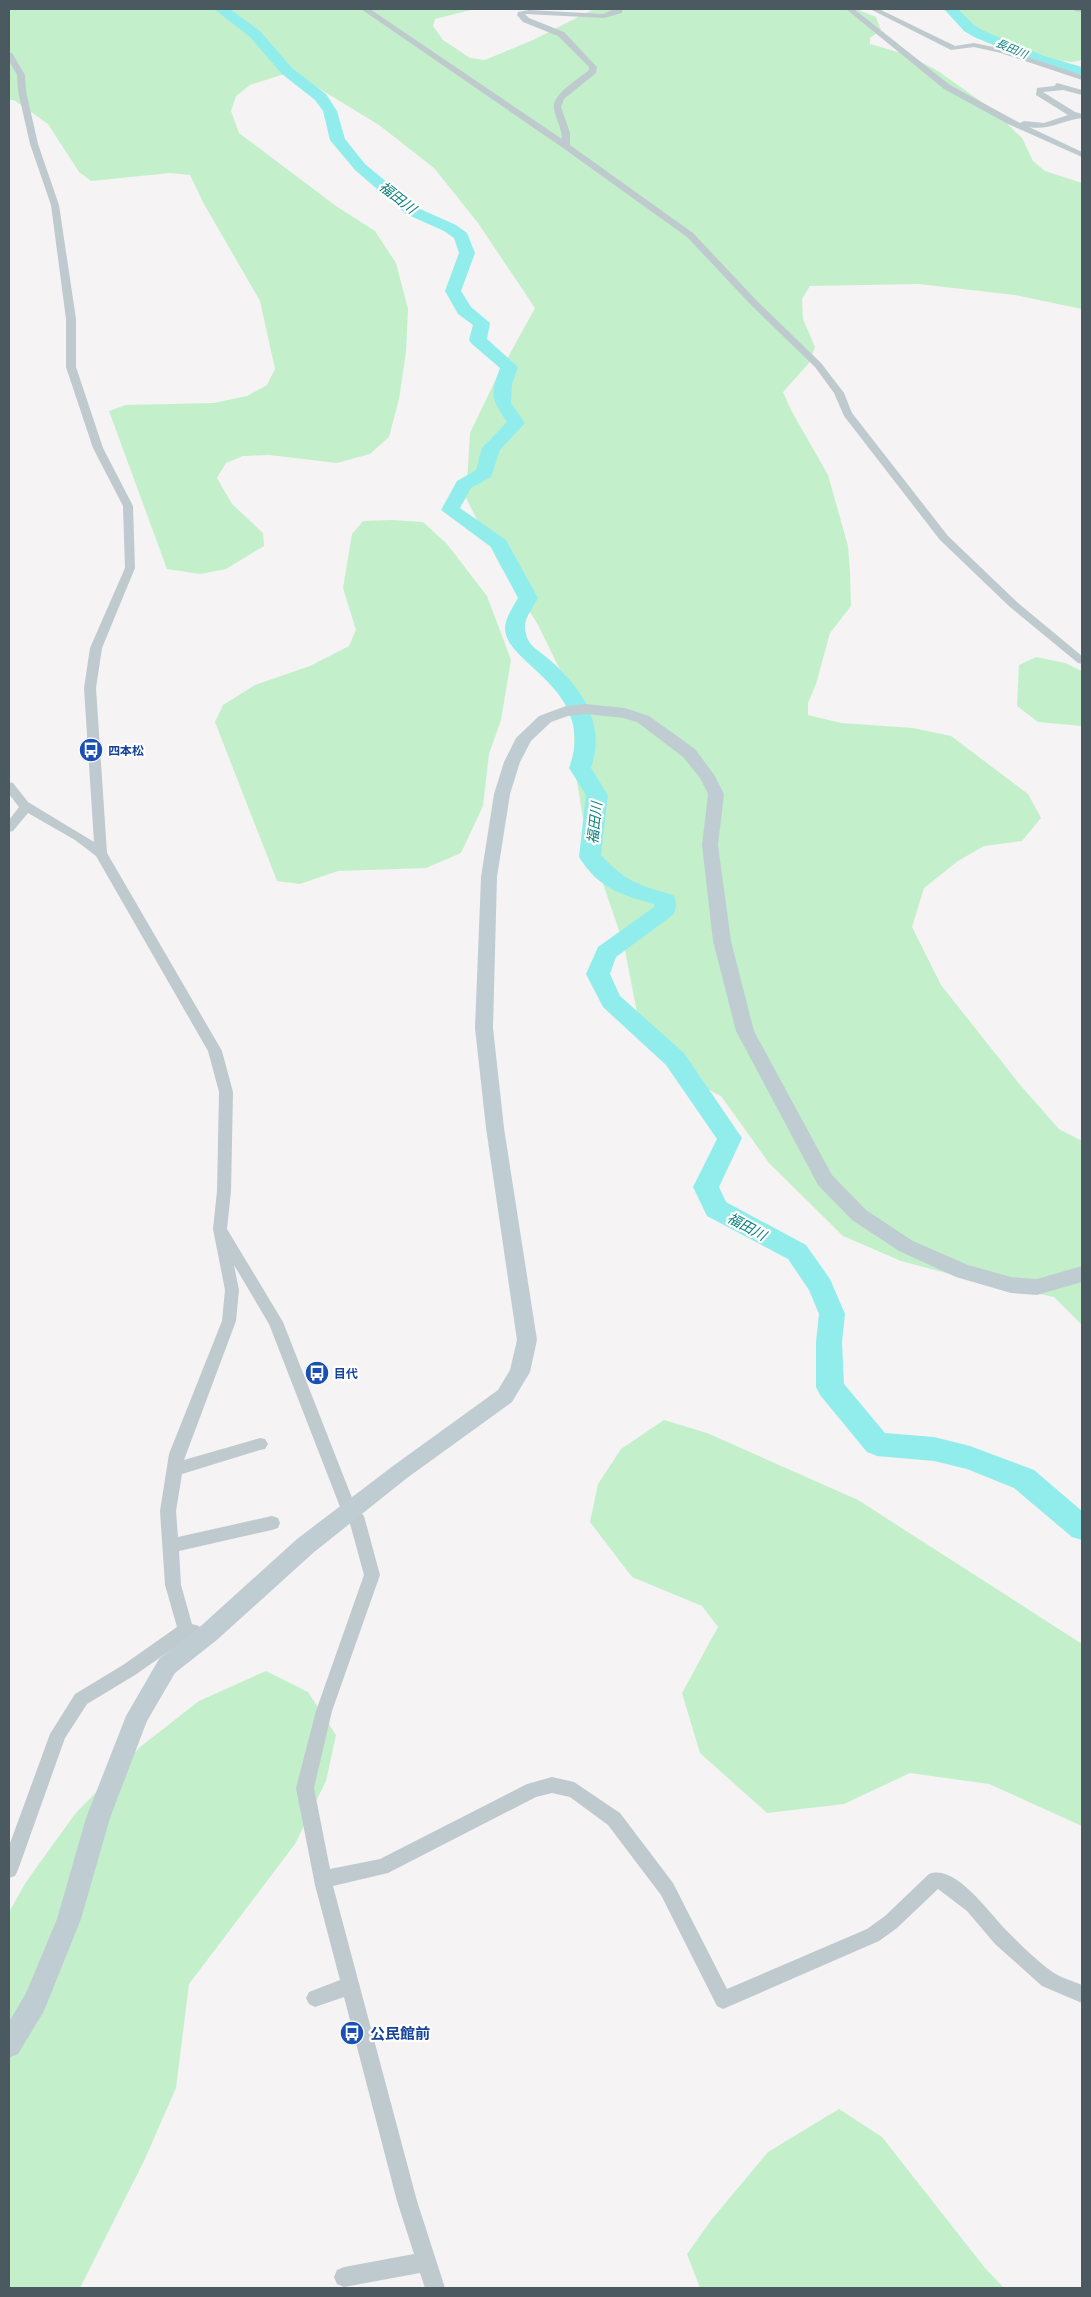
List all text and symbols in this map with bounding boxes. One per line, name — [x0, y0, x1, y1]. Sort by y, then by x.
water label: 長田川 — [994, 35, 1031, 62]
water label: 福田川 — [376, 177, 422, 219]
bus stop icon: 四本松 — [78, 737, 104, 763]
place label: 四本松 — [108, 742, 144, 759]
water label: 福田川 — [582, 799, 606, 845]
water label: 福田川 — [724, 1208, 772, 1245]
bus stop icon: 目代 — [304, 1360, 330, 1386]
place label: 目代 — [334, 1365, 358, 1382]
bus stop icon: 公民館前 — [339, 2020, 365, 2046]
place label: 公民館前 — [370, 2023, 430, 2044]

